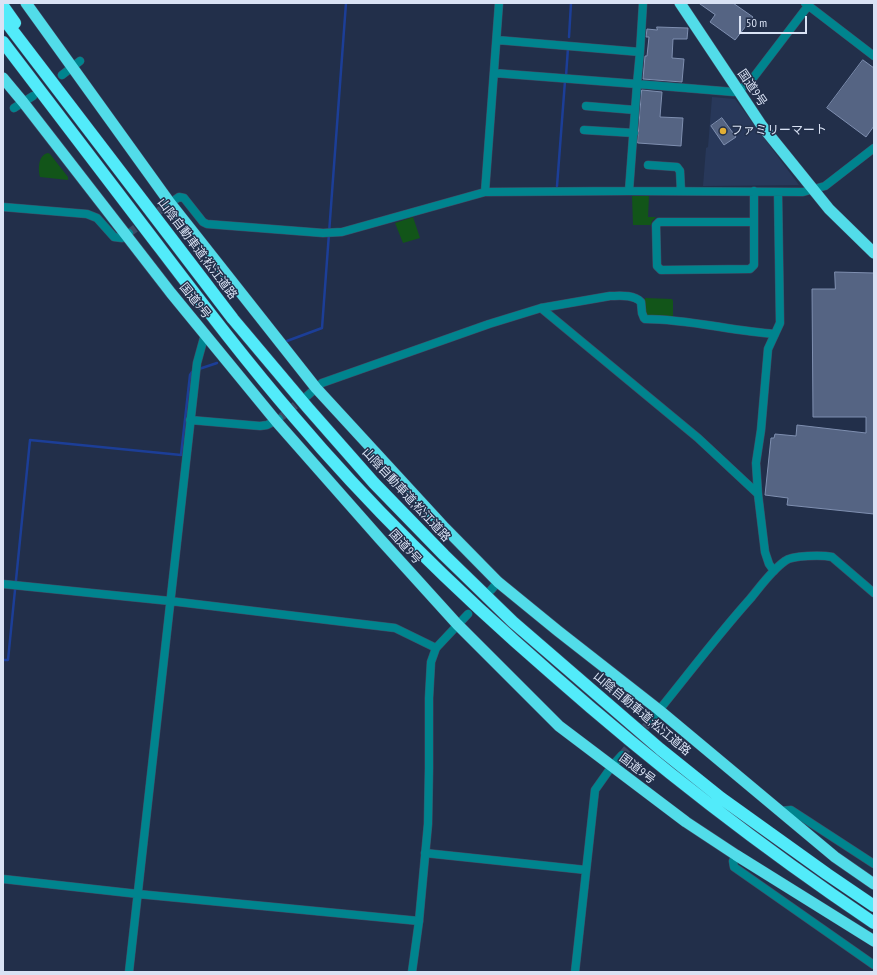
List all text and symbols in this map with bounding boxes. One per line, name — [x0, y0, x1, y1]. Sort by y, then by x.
scale bar — [741, 8, 809, 34]
text: 50 m — [746, 15, 767, 30]
street label: 国道9号 — [734, 67, 770, 109]
place label: ファミリーマート — [731, 124, 827, 138]
marker: ファミリーマート — [718, 126, 728, 136]
street label: 山陰自動車道;松江道路 — [154, 196, 240, 302]
street label: 国道9号 — [176, 280, 214, 322]
street label: 山陰自動車道;松江道路 — [359, 445, 453, 545]
street label: 国道9号 — [386, 527, 424, 567]
street label: 山陰自動車道;松江道路 — [590, 669, 694, 759]
street label: 国道9号 — [616, 751, 658, 787]

